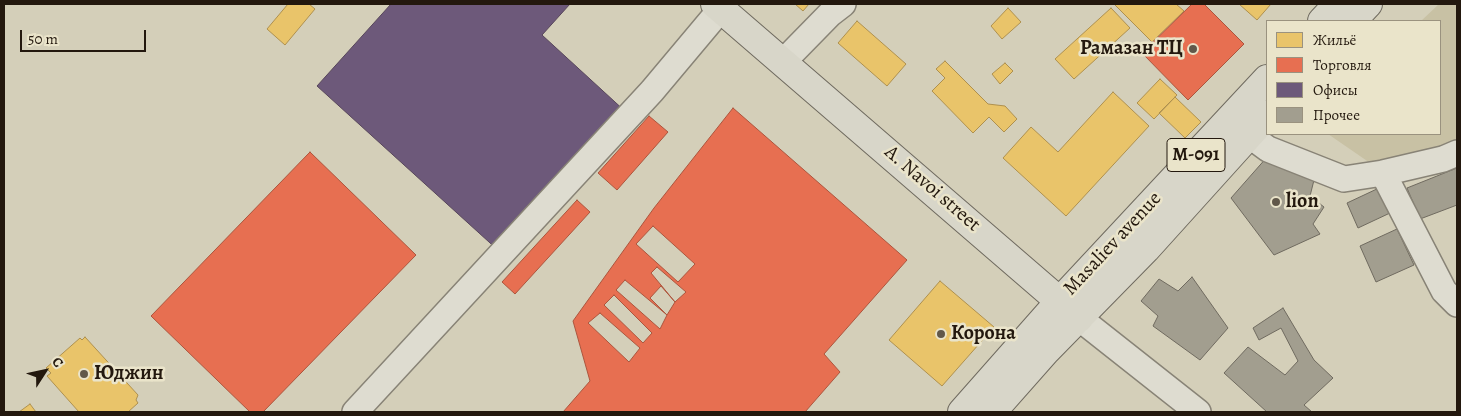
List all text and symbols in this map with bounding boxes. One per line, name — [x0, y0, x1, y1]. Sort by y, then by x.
scale bar — [22, 20, 149, 52]
legend — [1266, 20, 1441, 135]
text: 50 m — [28, 29, 58, 49]
text: Жильё — [1313, 30, 1356, 50]
place label: Рамазан ТЦ — [1080, 37, 1183, 61]
marker: Рамазан ТЦ — [1187, 43, 1199, 55]
text: Торговля — [1313, 55, 1371, 75]
text: Офисы — [1313, 80, 1358, 100]
text: Прочее — [1313, 105, 1360, 125]
road number: М-091 — [1167, 138, 1225, 172]
street label: A. Navoi street — [879, 141, 985, 237]
street label: Masaliev avenue — [1059, 187, 1167, 301]
place label: lion — [1286, 190, 1319, 214]
marker: lion — [1270, 196, 1282, 208]
place label: Корона — [951, 322, 1016, 346]
marker: Корона — [935, 328, 947, 340]
north arrow — [20, 346, 70, 396]
text: С — [47, 353, 68, 371]
place label: Юджин — [94, 362, 164, 386]
marker: Юджин — [78, 368, 90, 380]

